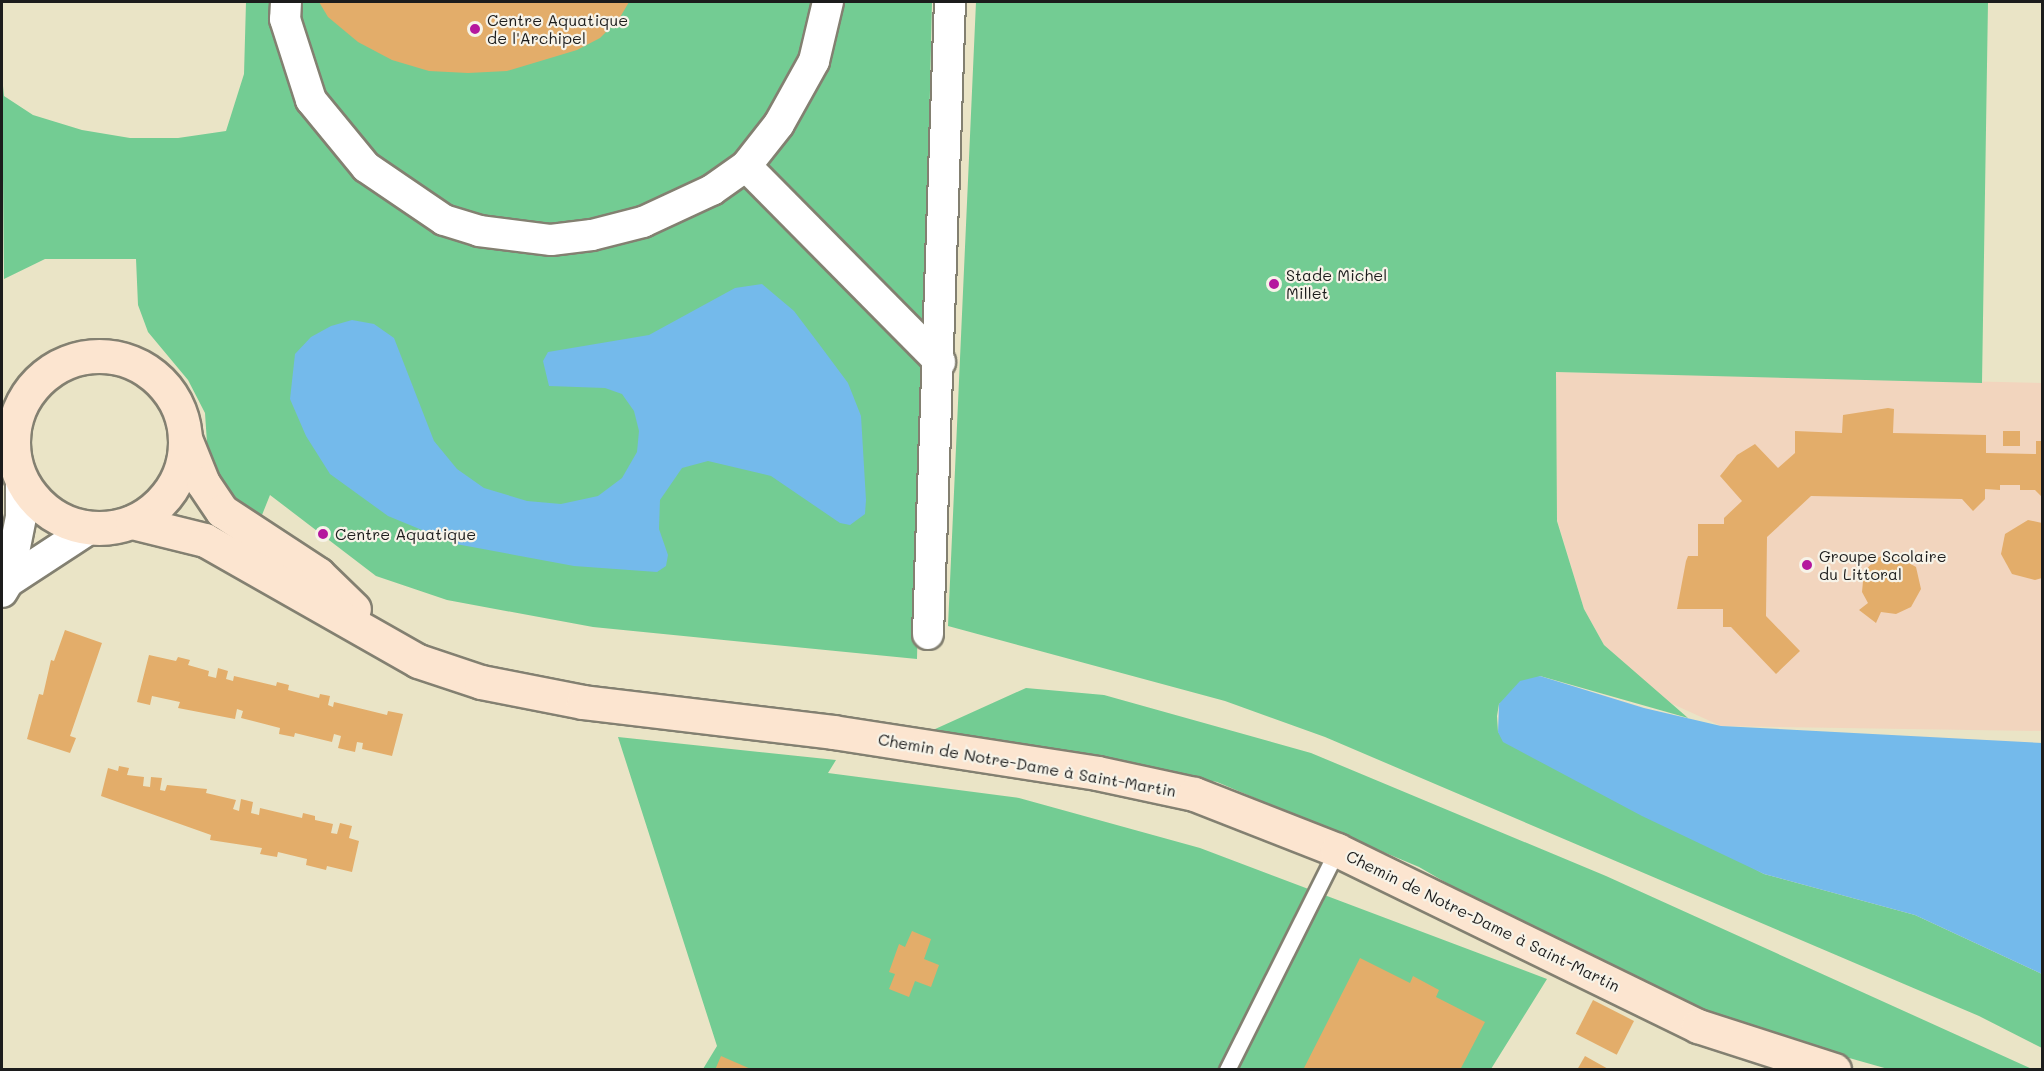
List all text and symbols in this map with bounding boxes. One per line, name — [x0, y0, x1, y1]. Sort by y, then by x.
place label: Centre Aquatique de l'Archipel — [487, 10, 628, 48]
marker: Centre Aquatique de l'Archipel — [468, 22, 482, 36]
place label: Stade Michel Millet — [1286, 265, 1387, 303]
marker: Stade Michel Millet — [1267, 277, 1281, 291]
place label: Centre Aquatique — [335, 524, 476, 544]
marker: Centre Aquatique — [316, 527, 330, 541]
place label: Groupe Scolaire du Littoral — [1819, 546, 1947, 584]
marker: Groupe Scolaire du Littoral — [1800, 558, 1814, 572]
street label: Chemin de Notre-Dame à Saint-Martin — [877, 729, 1177, 801]
street label: Chemin de Notre-Dame à Saint-Martin — [1343, 846, 1623, 996]

